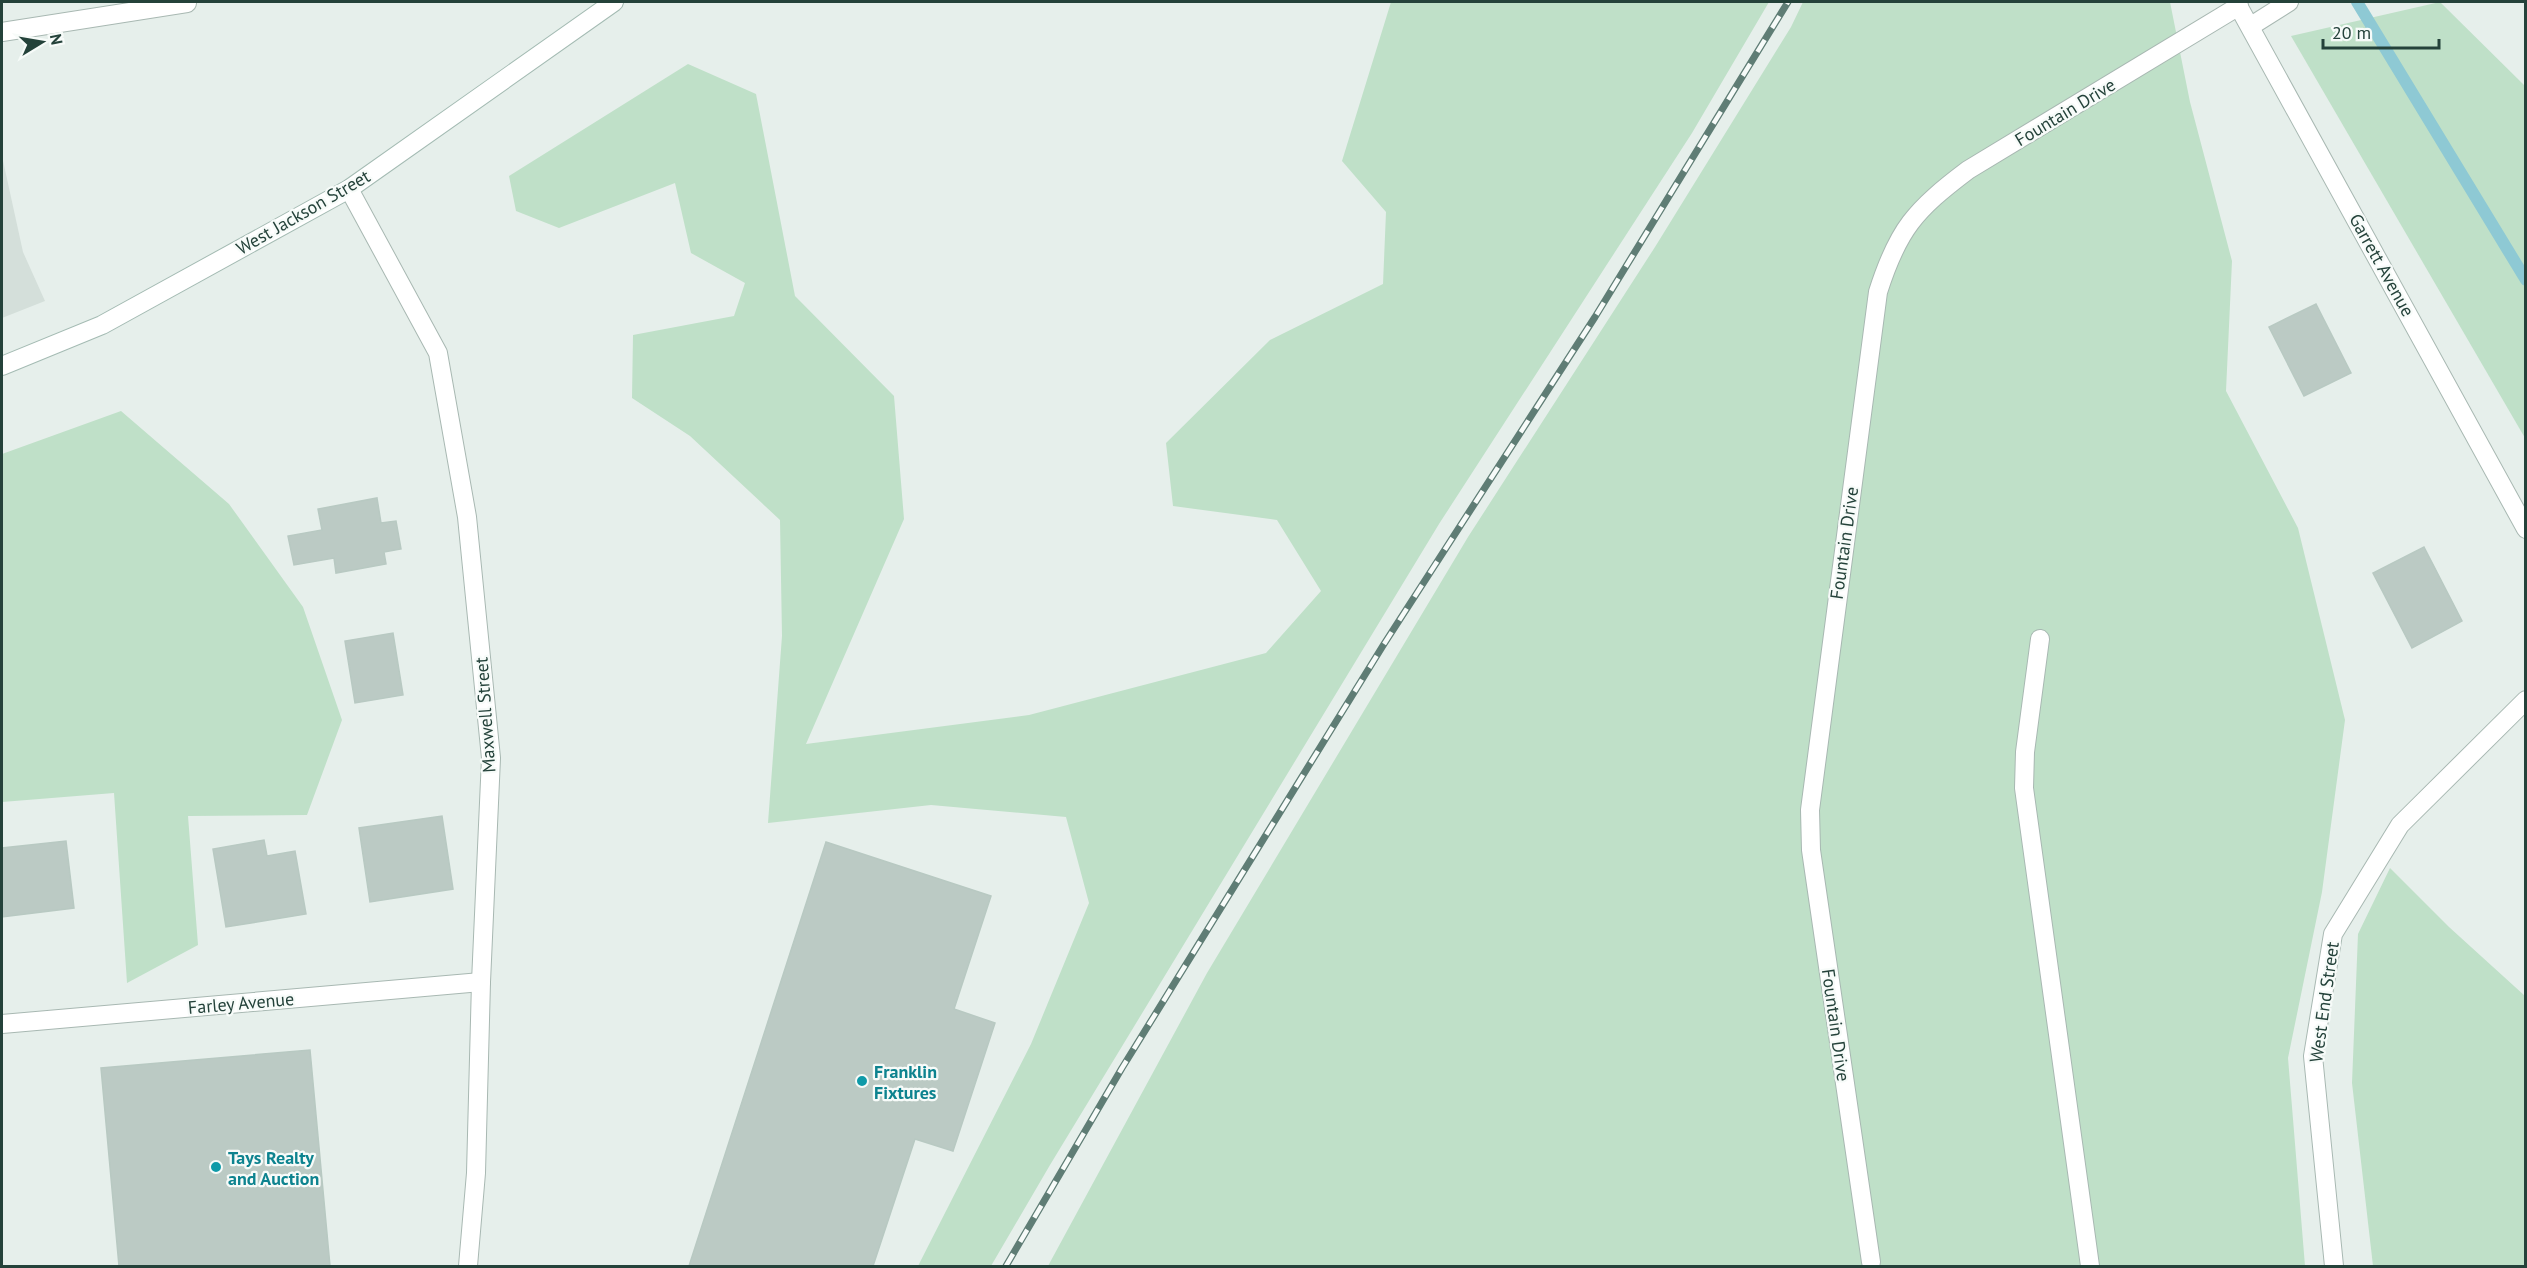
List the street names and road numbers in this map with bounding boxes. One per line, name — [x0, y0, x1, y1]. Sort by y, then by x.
street label: Fountain Drive — [2010, 73, 2120, 151]
street label: West Jackson Street — [232, 164, 374, 260]
street label: Garrett Avenue — [2344, 210, 2420, 320]
street label: Fountain Drive — [1825, 485, 1863, 601]
street label: Maxwell Street — [469, 656, 501, 774]
street label: West End Street — [2304, 940, 2344, 1064]
street label: Fountain Drive — [1817, 967, 1855, 1083]
street label: Farley Avenue — [187, 987, 295, 1019]

